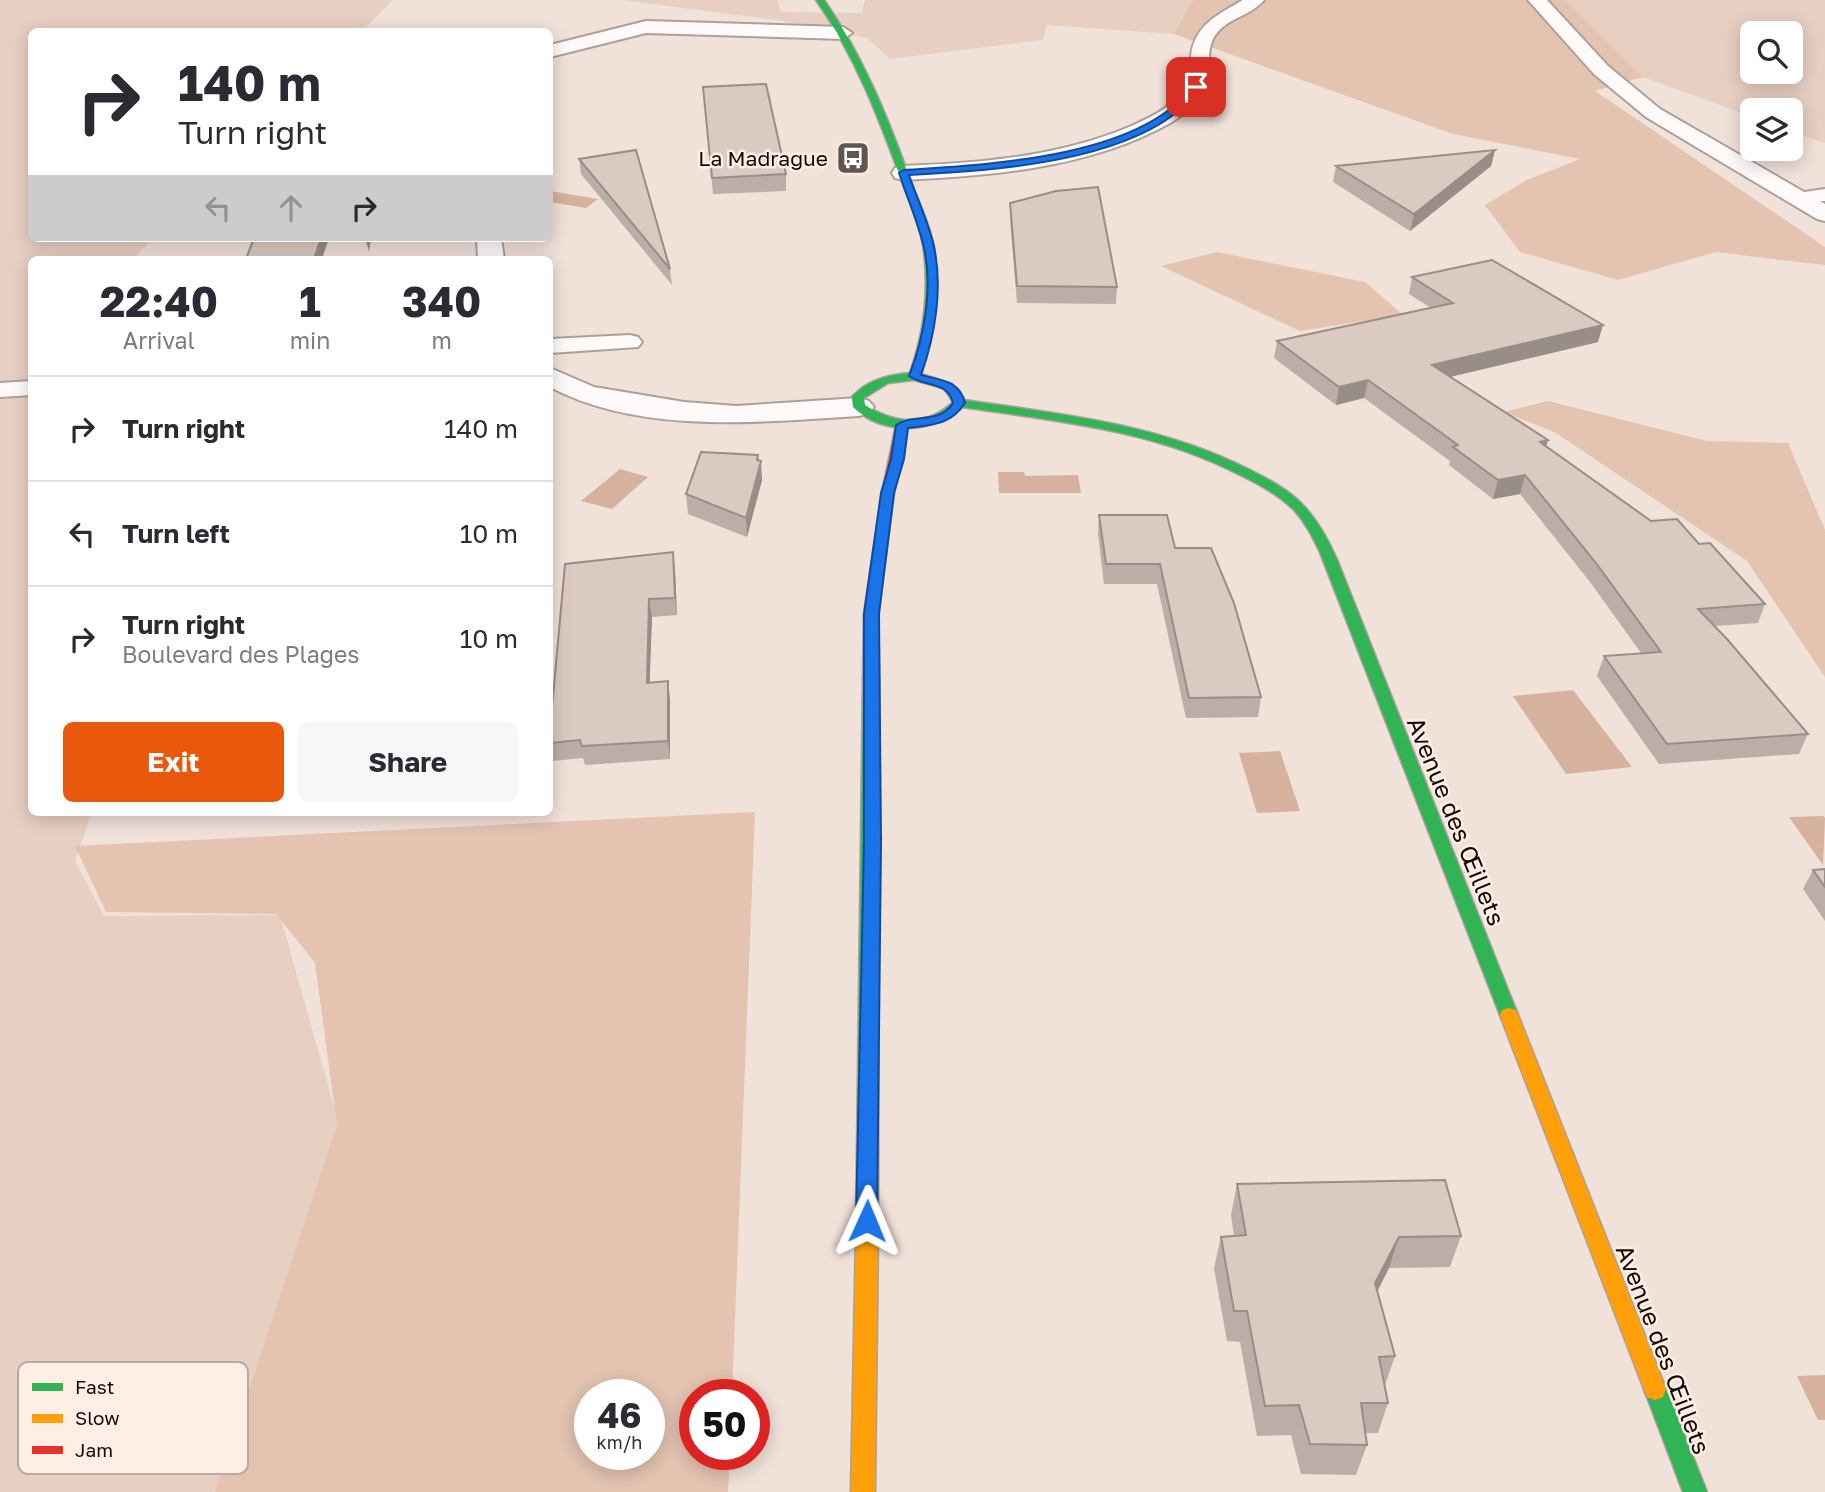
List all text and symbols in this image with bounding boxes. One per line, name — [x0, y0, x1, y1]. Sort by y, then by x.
map controls — [1740, 21, 1803, 161]
button: search — [1740, 21, 1803, 84]
text: 140 m — [178, 53, 321, 112]
icon: right — [63, 56, 154, 147]
pin — [1166, 57, 1226, 117]
icon: arrive — [1177, 68, 1215, 106]
button: layers — [1740, 98, 1803, 161]
text: Turn right — [178, 113, 327, 151]
bus stop icon: La Madrague — [834, 139, 872, 177]
place label: La Madrague — [698, 145, 828, 171]
icon: left — [199, 189, 237, 227]
icon: ahead — [272, 189, 310, 227]
icon: right — [345, 189, 383, 227]
text: 22:40 — [100, 276, 218, 326]
text: 1 — [299, 276, 321, 326]
text: 340 — [402, 276, 481, 326]
text: Arrival — [123, 326, 195, 354]
text: min — [290, 326, 330, 354]
text: m — [431, 326, 452, 354]
icon: right — [63, 410, 101, 448]
text: Turn right — [122, 413, 245, 444]
text: 140 m — [444, 413, 518, 444]
icon: left — [63, 515, 101, 553]
text: Turn left — [122, 518, 230, 549]
text: 10 m — [460, 518, 518, 549]
text: Turn right — [122, 609, 245, 640]
icon: right — [63, 620, 101, 658]
text: 10 m — [460, 623, 518, 654]
text: Boulevard des Plages — [122, 640, 359, 668]
street label: Avenue des Œillets — [1402, 713, 1512, 929]
button: Exit — [63, 722, 284, 802]
button: Share — [298, 722, 518, 802]
position arrow — [830, 1184, 904, 1258]
street label: Avenue des Œillets — [1611, 1240, 1717, 1458]
legend — [18, 1362, 248, 1474]
text: Fast — [75, 1375, 114, 1398]
speed limit sign: 50 — [679, 1379, 770, 1470]
text: 46 — [597, 1394, 642, 1436]
text: Slow — [75, 1406, 120, 1429]
text: km/h — [597, 1431, 642, 1453]
text: Jam — [75, 1438, 113, 1461]

